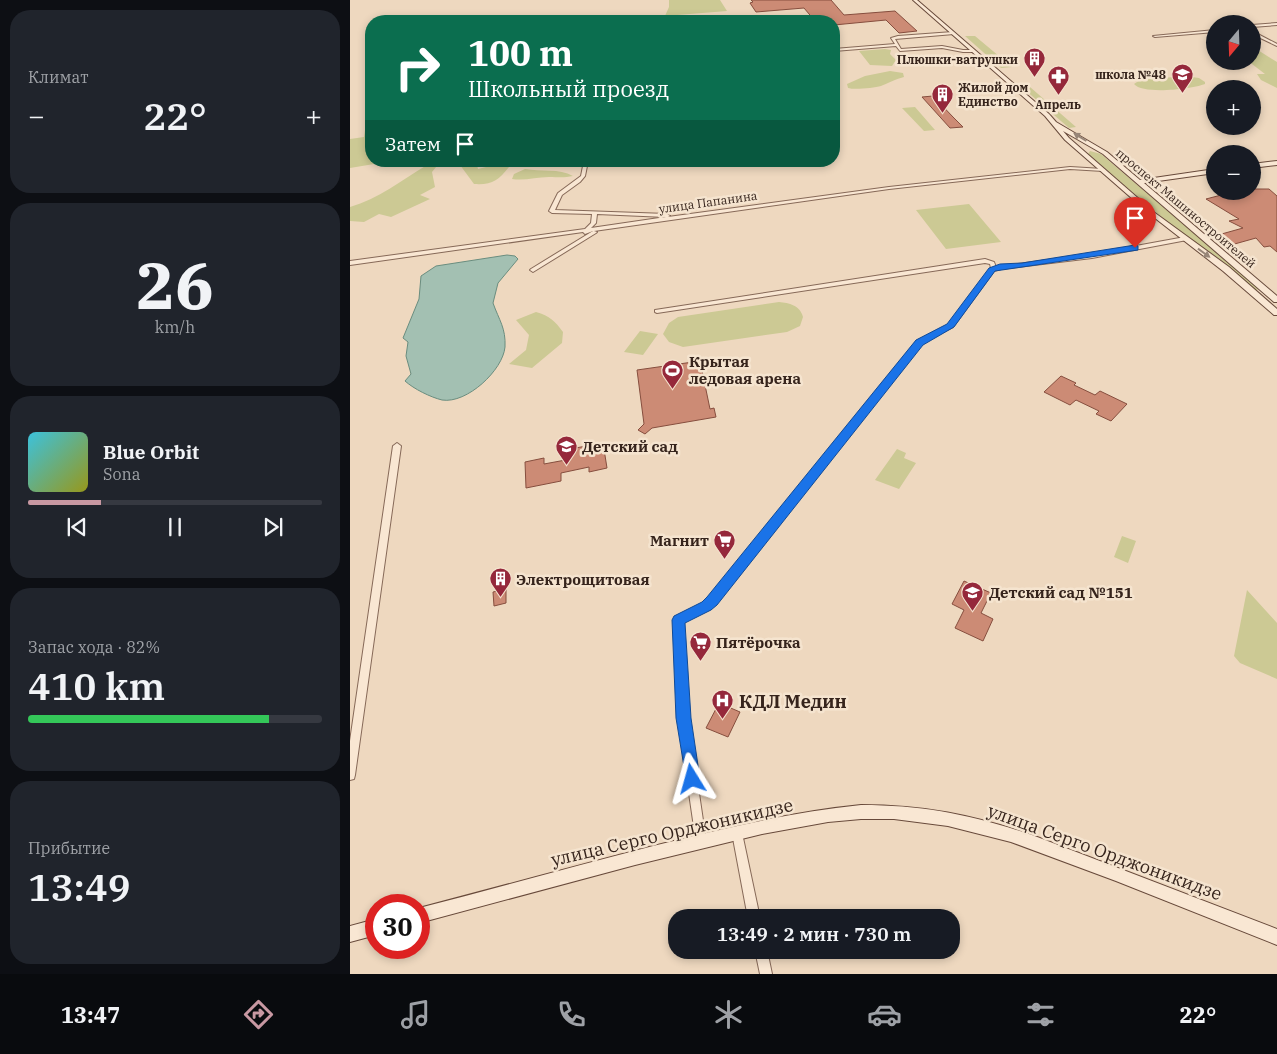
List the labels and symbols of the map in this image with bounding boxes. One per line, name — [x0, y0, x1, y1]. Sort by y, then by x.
north arrow — [1206, 15, 1261, 70]
building icon: Плюшки-ватрушки — [1022, 47, 1046, 78]
place label: Плюшки-ватрушки — [897, 52, 1018, 67]
school or university icon: школа №48 — [1170, 62, 1194, 93]
pharmacy icon: Апрель — [1046, 65, 1070, 96]
place label: школа №48 — [1095, 67, 1166, 82]
place label: Жилой дом Единство — [958, 80, 1029, 109]
building icon: Жилой дом Единство — [930, 82, 954, 113]
place label: Апрель — [1035, 97, 1081, 112]
one-way arrow — [1073, 132, 1086, 141]
street label: проспект Машиностроителей — [1113, 145, 1259, 271]
street label: улица Папанина — [658, 188, 759, 216]
pin — [1114, 197, 1156, 248]
one-way arrow — [1197, 248, 1211, 258]
place label: Крытая ледовая арена — [688, 352, 801, 388]
sports icon: Крытая ледовая арена — [661, 358, 685, 389]
school or university icon: Детский сад — [554, 434, 578, 465]
place label: Детский сад — [582, 437, 678, 456]
supermarket icon: Магнит — [713, 528, 737, 559]
place label: Магнит — [650, 531, 709, 550]
building icon: Электрощитовая — [488, 567, 512, 598]
place label: Электрощитовая — [516, 570, 650, 589]
school or university icon: Детский сад №151 — [961, 580, 985, 611]
place label: Детский сад №151 — [989, 583, 1133, 602]
supermarket icon: Пятёрочка — [688, 630, 712, 661]
place label: Пятёрочка — [716, 633, 801, 652]
hospital icon: КДЛ Медин — [711, 689, 735, 720]
place label: КДЛ Медин — [739, 690, 847, 713]
position arrow — [665, 752, 717, 804]
street label: улица Серго Орджоникидзе — [549, 793, 795, 871]
street label: улица Серго Орджоникидзе — [985, 799, 1225, 905]
speed limit sign: 30 — [365, 894, 430, 959]

